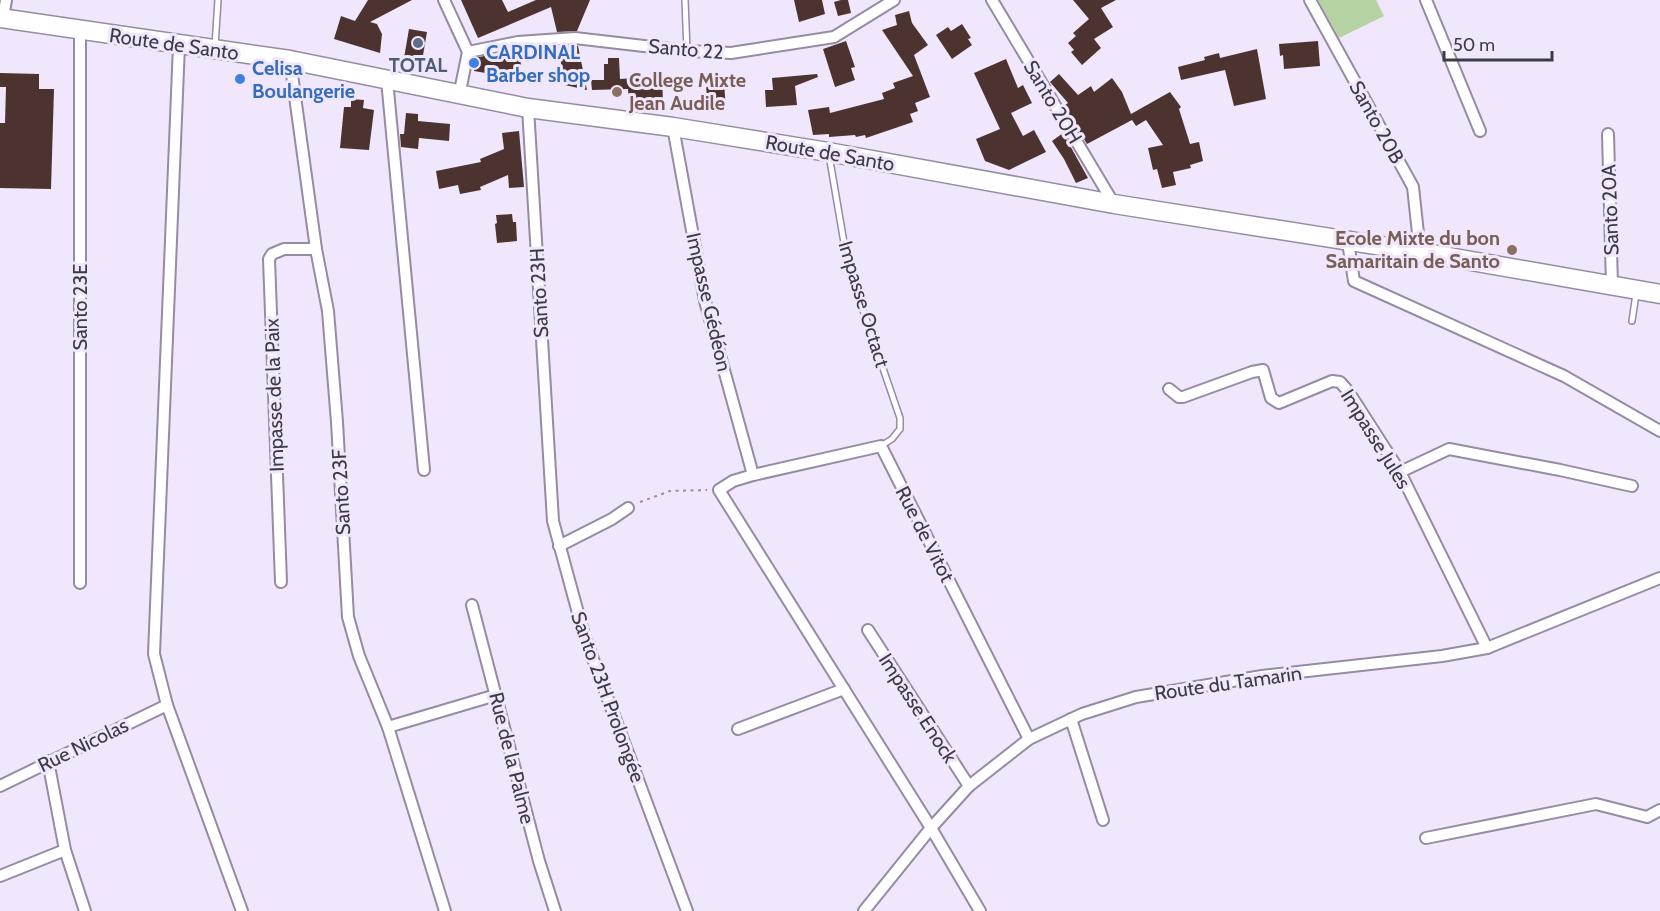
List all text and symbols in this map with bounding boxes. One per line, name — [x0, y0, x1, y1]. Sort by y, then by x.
street label: Route de Santo — [108, 23, 240, 65]
scale bar — [1444, 24, 1552, 62]
street label: Santo 22 — [647, 34, 725, 64]
text: 50 m — [1453, 34, 1495, 56]
marker: TOTAL — [411, 36, 425, 50]
place label: CARDINAL Barber shop — [486, 40, 590, 87]
place label: TOTAL — [389, 53, 447, 77]
place label: Celisa Boulangerie — [252, 56, 355, 103]
marker: CARDINAL Barber shop — [467, 56, 481, 70]
street label: Santo 20H — [1019, 56, 1087, 148]
place label: College Mixte Jean Audile — [628, 68, 746, 115]
marker: Celisa Boulangerie — [233, 72, 247, 86]
street label: Santo 20B — [1344, 76, 1410, 168]
marker: College Mixte Jean Audile — [610, 85, 624, 99]
street label: Route de Santo — [764, 130, 896, 176]
street label: Santo 20A — [1596, 163, 1624, 256]
place label: Ecole Mixte du bon Samaritain de Santo — [1326, 226, 1500, 273]
street label: Impasse Gédéon — [681, 230, 737, 374]
street label: Impasse Octact — [833, 238, 895, 370]
marker: Ecole Mixte du bon Samaritain de Santo — [1505, 243, 1519, 257]
street label: Santo 23H — [525, 247, 553, 339]
street label: Santo 23E — [68, 264, 92, 350]
street label: Impasse de la Paix — [259, 317, 289, 472]
street label: Impasse Jules — [1336, 385, 1416, 493]
street label: Santo 23F — [327, 448, 355, 536]
street label: Rue de Vitot — [891, 482, 960, 586]
street label: Santo 23H Prolongée — [566, 608, 650, 786]
street label: Impasse Enock — [874, 649, 962, 767]
street label: Route du Tamarin — [1153, 661, 1303, 705]
street label: Rue de la Palme — [484, 690, 540, 826]
street label: Rue Nicolas — [34, 713, 132, 777]

